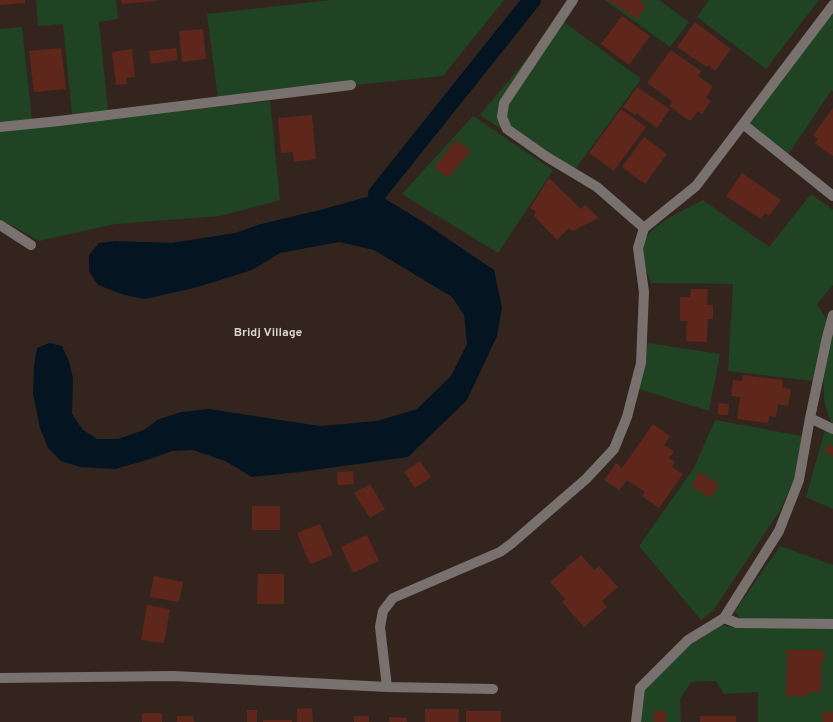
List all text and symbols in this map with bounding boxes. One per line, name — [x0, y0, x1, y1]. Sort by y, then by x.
district label: Bridj Village — [234, 325, 303, 341]

